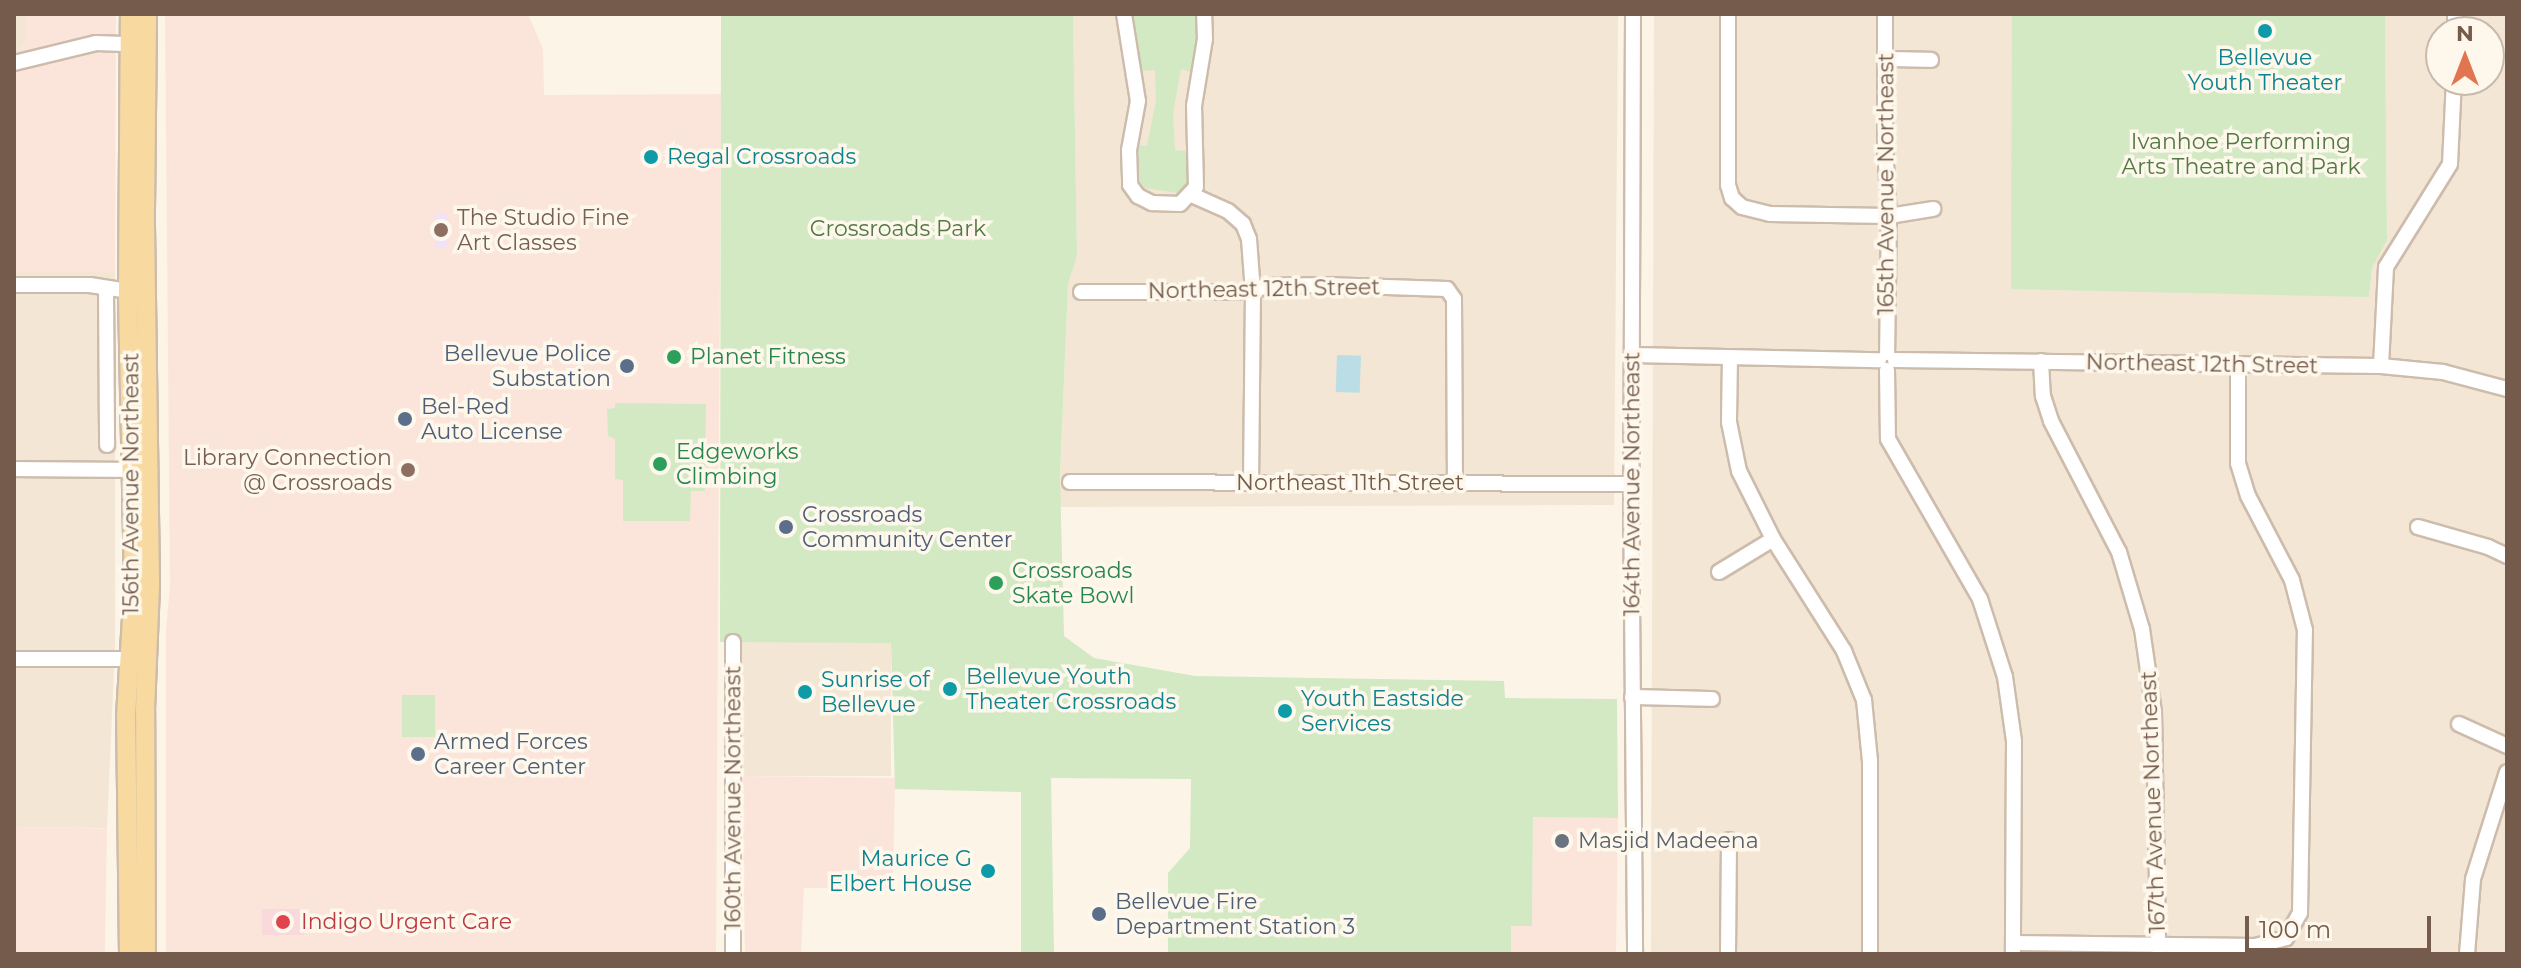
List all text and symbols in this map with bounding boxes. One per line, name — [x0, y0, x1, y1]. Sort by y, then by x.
north arrow — [2425, 16, 2505, 96]
text: N — [2456, 20, 2474, 47]
marker: Bellevue Youth Theater — [2256, 22, 2274, 40]
place label: Bellevue Youth Theater — [2188, 44, 2342, 96]
street label: 165th Avenue Northeast — [1873, 53, 1899, 315]
park label: Ivanhoe Performing Arts Theatre and Park — [2121, 128, 2361, 180]
place label: Regal Crossroads — [667, 144, 856, 170]
marker: Regal Crossroads — [642, 148, 660, 166]
place label: The Studio Fine Art Classes — [457, 204, 629, 256]
park label: Crossroads Park — [810, 216, 986, 242]
marker: The Studio Fine Art Classes — [432, 221, 450, 239]
street label: Northeast 12th Street — [1148, 274, 1380, 304]
place label: Bellevue Police Substation — [444, 340, 611, 392]
place label: Planet Fitness — [690, 344, 846, 370]
marker: Planet Fitness — [665, 348, 683, 366]
street label: Northeast 12th Street — [2086, 349, 2318, 379]
street label: 164th Avenue Northeast — [1619, 352, 1645, 616]
street label: 156th Avenue Northeast — [118, 353, 144, 615]
marker: Bellevue Police Substation — [618, 357, 636, 375]
place label: Bel-Red Auto License — [421, 393, 563, 444]
marker: Bel-Red Auto License — [396, 410, 414, 428]
place label: Edgeworks Climbing — [676, 438, 799, 490]
place label: Library Connection @ Crossroads — [183, 444, 392, 496]
marker: Edgeworks Climbing — [651, 455, 669, 473]
marker: Library Connection @ Crossroads — [399, 461, 417, 479]
street label: Northeast 11th Street — [1236, 470, 1464, 496]
place label: Crossroads Community Center — [802, 501, 1013, 552]
marker: Crossroads Community Center — [777, 518, 795, 536]
place label: Crossroads Skate Bowl — [1012, 557, 1134, 608]
marker: Crossroads Skate Bowl — [987, 574, 1005, 592]
place label: Bellevue Youth Theater Crossroads — [966, 663, 1176, 714]
street label: 160th Avenue Northeast — [720, 666, 746, 930]
place label: Sunrise of Bellevue — [821, 666, 930, 718]
street label: 167th Avenue Northeast — [2135, 670, 2171, 934]
marker: Bellevue Youth Theater Crossroads — [941, 680, 959, 698]
marker: Sunrise of Bellevue — [796, 683, 814, 701]
place label: Youth Eastside Services — [1301, 685, 1464, 736]
marker: Youth Eastside Services — [1276, 702, 1294, 720]
place label: Armed Forces Career Center — [434, 728, 588, 780]
marker: Armed Forces Career Center — [409, 745, 427, 763]
place label: Masjid Madeena — [1578, 828, 1759, 854]
marker: Masjid Madeena — [1553, 832, 1571, 850]
place label: Maurice G Elbert House — [829, 845, 972, 896]
marker: Maurice G Elbert House — [979, 862, 997, 880]
place label: Bellevue Fire Department Station 3 — [1115, 888, 1355, 940]
scale bar — [2249, 900, 2435, 950]
marker: Bellevue Fire Department Station 3 — [1090, 905, 1108, 923]
place label: Indigo Urgent Care — [301, 909, 512, 935]
marker: Indigo Urgent Care — [272, 911, 294, 933]
text: 100 m — [2259, 915, 2331, 944]

